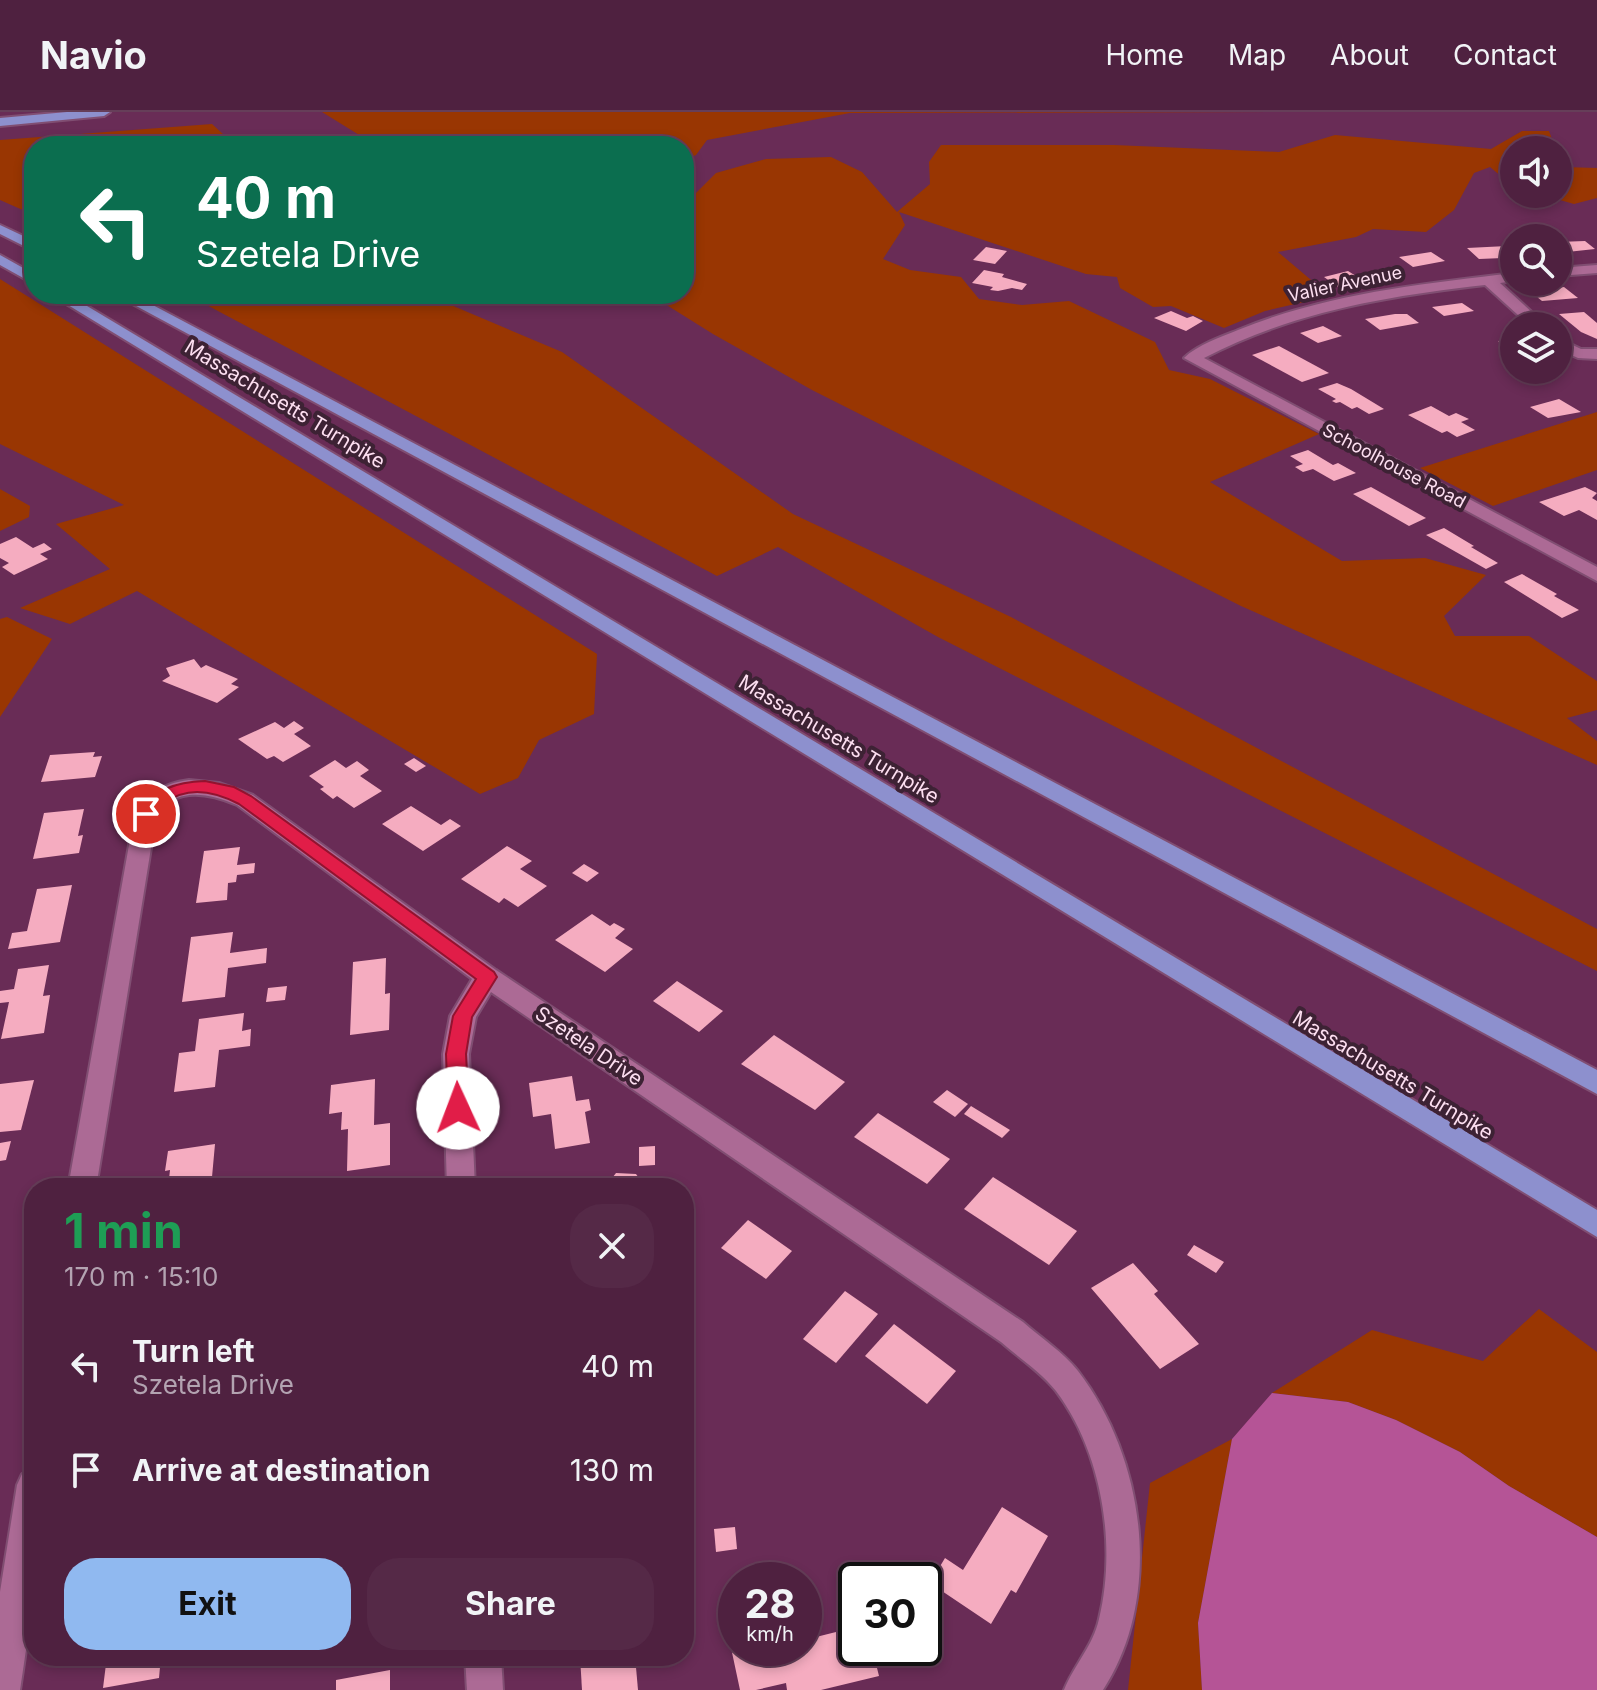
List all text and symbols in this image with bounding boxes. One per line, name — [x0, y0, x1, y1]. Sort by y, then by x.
text: Navio — [40, 32, 147, 78]
text: Home — [1105, 38, 1184, 72]
text: Map — [1228, 38, 1286, 72]
text: About — [1330, 38, 1409, 72]
text: Contact — [1453, 38, 1557, 72]
map controls — [1500, 136, 1572, 384]
button: sound — [1500, 136, 1572, 208]
text: 40 m — [196, 164, 336, 232]
icon: left — [64, 168, 168, 272]
button: search — [1500, 224, 1572, 296]
text: Szetela Drive — [196, 232, 420, 276]
street label: Valier Avenue — [1286, 261, 1404, 306]
button: layers — [1500, 312, 1572, 384]
street label: Massachusetts Turnpike — [180, 335, 390, 473]
street label: Schoolhouse Road — [1319, 419, 1469, 512]
street label: Massachusetts Turnpike — [734, 670, 944, 808]
pin — [112, 780, 180, 848]
icon: arrive — [124, 792, 168, 836]
street label: Szetela Drive — [531, 1001, 647, 1091]
street label: Massachusetts Turnpike — [1288, 1006, 1498, 1144]
position arrow — [416, 1066, 500, 1150]
text: 1 min — [64, 1201, 183, 1260]
button: close — [570, 1204, 654, 1288]
text: 170 m · 15:10 — [64, 1261, 218, 1292]
text: Turn left — [132, 1333, 254, 1369]
icon: left — [64, 1344, 108, 1388]
text: 40 m — [581, 1348, 654, 1384]
text: Szetela Drive — [132, 1369, 294, 1400]
icon: arrive — [64, 1448, 108, 1492]
text: Arrive at destination — [132, 1452, 430, 1488]
text: 130 m — [570, 1452, 654, 1488]
button: Exit — [64, 1558, 351, 1650]
button: Share — [367, 1558, 654, 1650]
speed limit sign: 30 — [838, 1562, 942, 1666]
text: 28 — [744, 1579, 796, 1628]
text: km/h — [746, 1622, 794, 1646]

